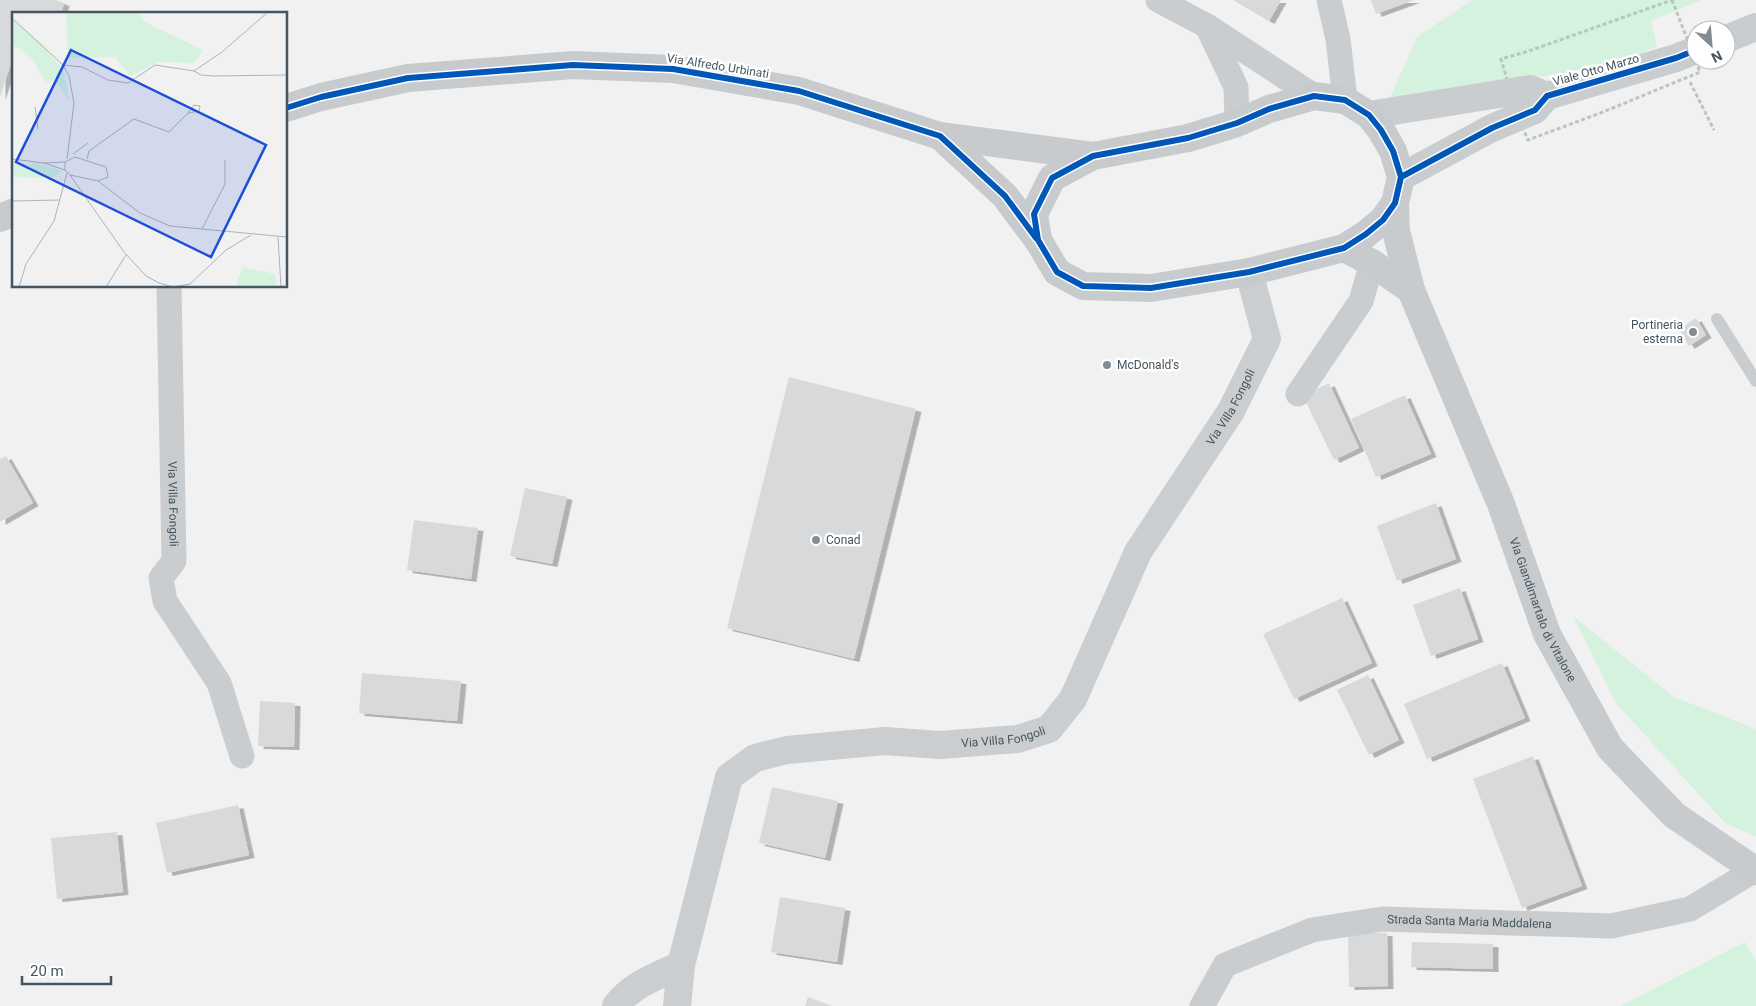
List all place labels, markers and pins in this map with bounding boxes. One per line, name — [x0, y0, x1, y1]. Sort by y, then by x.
place label: Portineria esterna — [1631, 318, 1683, 346]
marker: Portineria esterna — [1687, 326, 1699, 338]
place label: McDonald's — [1117, 358, 1179, 372]
marker: McDonald's — [1101, 359, 1113, 371]
place label: Conad — [826, 533, 861, 547]
marker: Conad — [810, 534, 822, 546]

